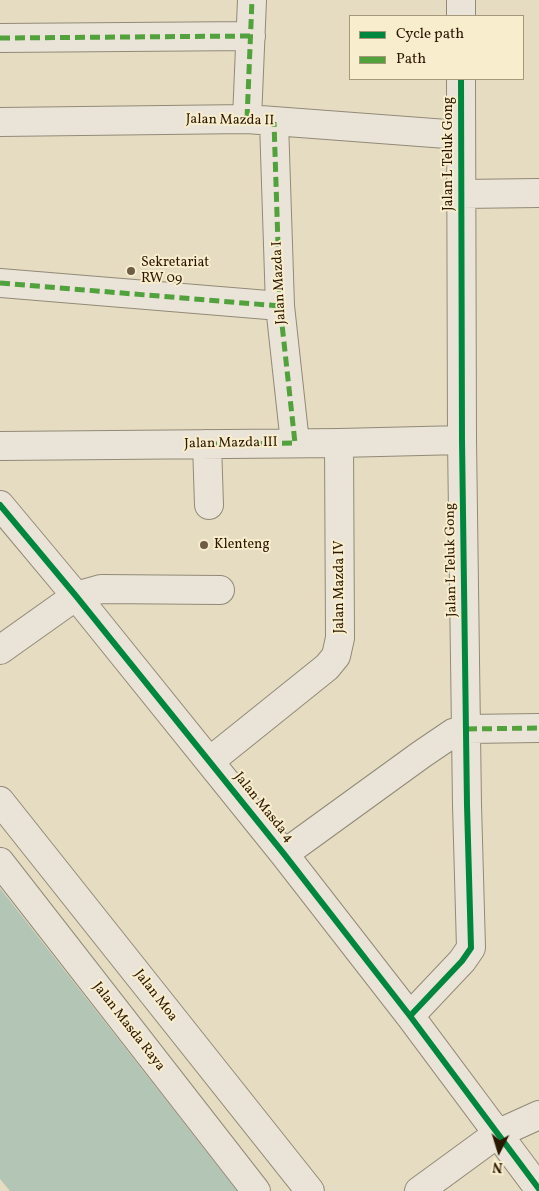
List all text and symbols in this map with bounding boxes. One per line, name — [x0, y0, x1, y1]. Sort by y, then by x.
legend — [349, 15, 524, 80]
text: Cycle path — [396, 24, 464, 45]
text: Path — [396, 49, 426, 70]
street label: Jalan L Teluk Gong — [441, 97, 457, 211]
street label: Jalan Mazda II — [186, 112, 274, 130]
street label: Jalan Mazda I — [269, 241, 291, 325]
place label: Sekretariat RW 09 — [141, 255, 209, 288]
marker: Sekretariat RW 09 — [125, 265, 137, 277]
street label: Jalan Mazda III — [184, 435, 278, 453]
street label: Jalan L Teluk Gong — [443, 503, 461, 617]
place label: Klenteng — [214, 537, 270, 553]
marker: Klenteng — [198, 539, 210, 551]
street label: Jalan Mazda IV — [332, 540, 348, 634]
street label: Jalan Masda 4 — [229, 769, 297, 847]
street label: Jalan Moa — [130, 967, 180, 1025]
street label: Jalan Masda Raya — [88, 979, 168, 1075]
north arrow — [474, 1126, 524, 1176]
text: N — [492, 1157, 504, 1176]

